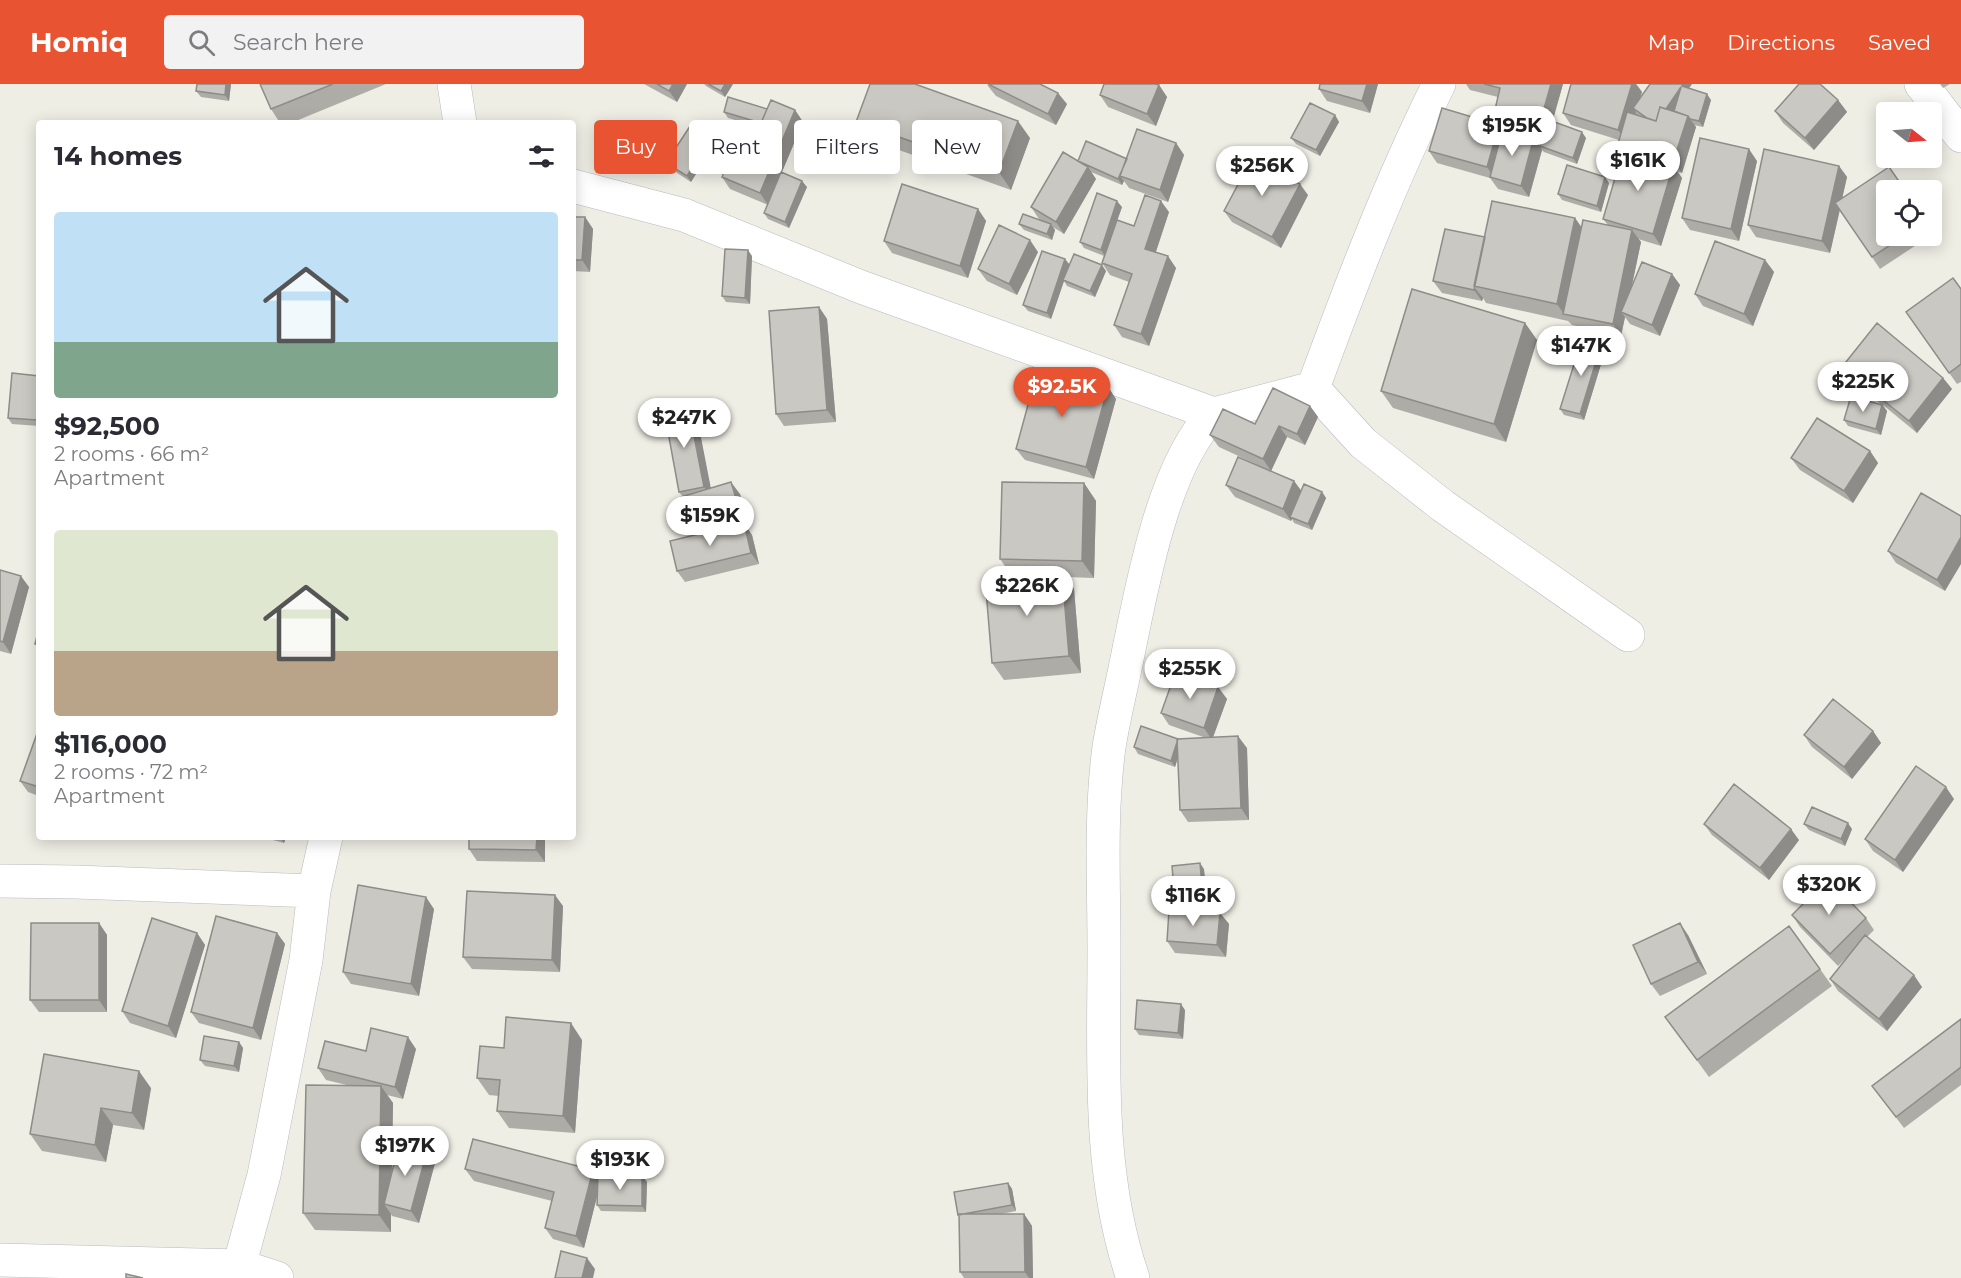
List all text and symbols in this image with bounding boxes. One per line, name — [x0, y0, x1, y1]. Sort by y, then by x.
search box — [164, 15, 584, 69]
text: Homiq — [30, 25, 128, 59]
icon: search — [185, 26, 218, 59]
text: Search here — [233, 29, 364, 56]
text: Map — [1648, 30, 1694, 55]
text: Directions — [1727, 30, 1835, 55]
text: Saved — [1868, 30, 1931, 55]
north arrow — [1876, 102, 1942, 168]
map controls — [1876, 102, 1942, 246]
pin: $195K — [1470, 106, 1554, 157]
text: $195K — [1482, 113, 1542, 137]
chip: Buy — [594, 120, 677, 174]
chip: Rent — [689, 120, 782, 174]
chip: Filters — [794, 120, 900, 174]
chip: New — [912, 120, 1002, 174]
text: 14 homes — [54, 140, 182, 172]
icon: filters — [525, 140, 558, 173]
pin: $161K — [1596, 141, 1680, 192]
pin: $256K — [1220, 146, 1304, 197]
text: $161K — [1610, 148, 1666, 172]
text: $256K — [1230, 153, 1294, 177]
button: locate — [1876, 180, 1942, 246]
icon: home — [252, 251, 360, 359]
pin: $147K — [1539, 326, 1623, 377]
text: $147K — [1551, 333, 1611, 357]
pin: $225K — [1821, 362, 1905, 413]
pin: $92.5K — [1013, 367, 1111, 418]
text: $225K — [1831, 369, 1895, 393]
text: $92.5K — [1027, 374, 1097, 398]
pin: $247K — [642, 398, 726, 449]
text: $247K — [652, 405, 716, 429]
text: $92,500 — [54, 410, 160, 442]
text: 2 rooms · 66 m² — [54, 442, 209, 466]
text: Apartment — [54, 466, 165, 490]
pin: $159K — [668, 496, 752, 547]
text: $159K — [680, 503, 740, 527]
pin: $226K — [985, 566, 1069, 617]
icon: home — [252, 569, 360, 677]
text: $226K — [995, 573, 1059, 597]
pin: $255K — [1148, 649, 1232, 700]
text: $255K — [1158, 656, 1222, 680]
text: $116,000 — [54, 728, 167, 760]
text: 2 rooms · 72 m² — [54, 760, 208, 784]
text: Apartment — [54, 784, 165, 808]
pin: $320K — [1787, 865, 1871, 916]
text: $320K — [1797, 872, 1861, 896]
pin: $116K — [1151, 876, 1235, 927]
text: $116K — [1165, 883, 1221, 907]
pin: $197K — [363, 1126, 447, 1177]
text: $197K — [375, 1133, 435, 1157]
pin: $193K — [578, 1140, 662, 1191]
text: $193K — [590, 1147, 650, 1171]

